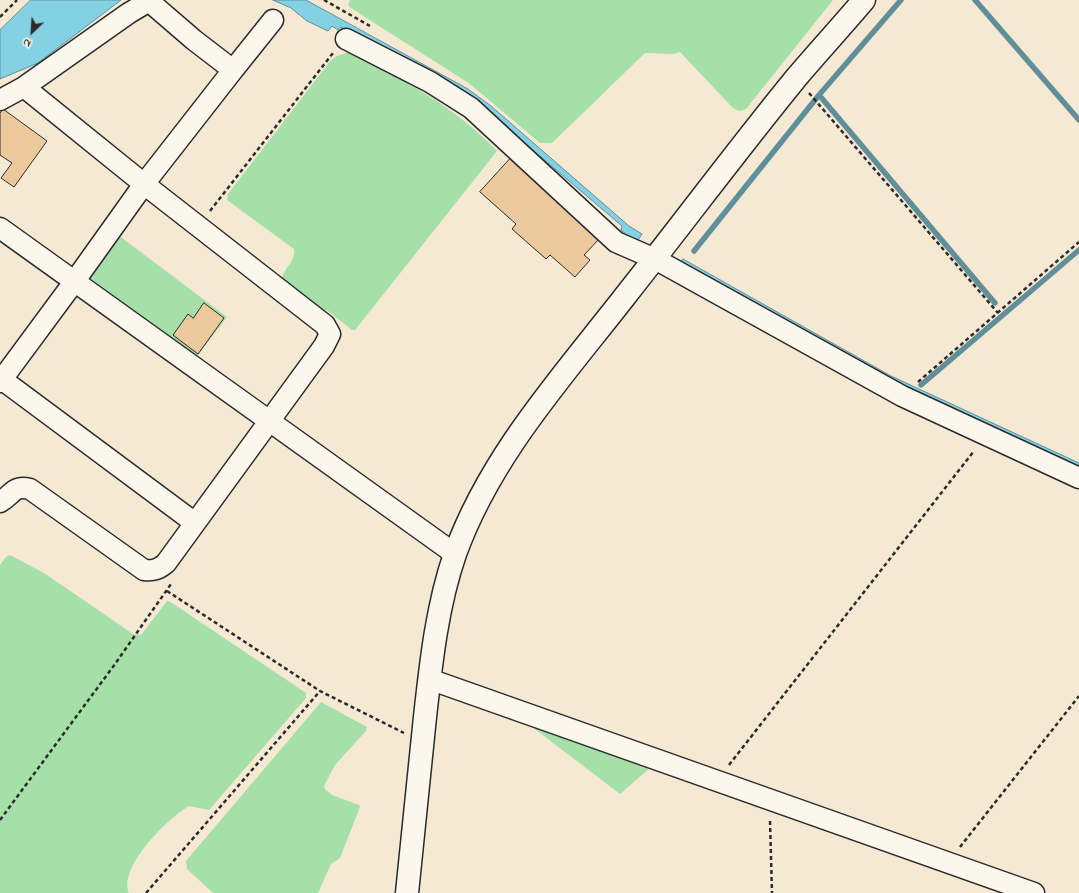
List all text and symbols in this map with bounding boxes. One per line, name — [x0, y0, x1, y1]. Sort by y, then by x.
north arrow — [12, 12, 52, 52]
text: N — [20, 34, 34, 52]

